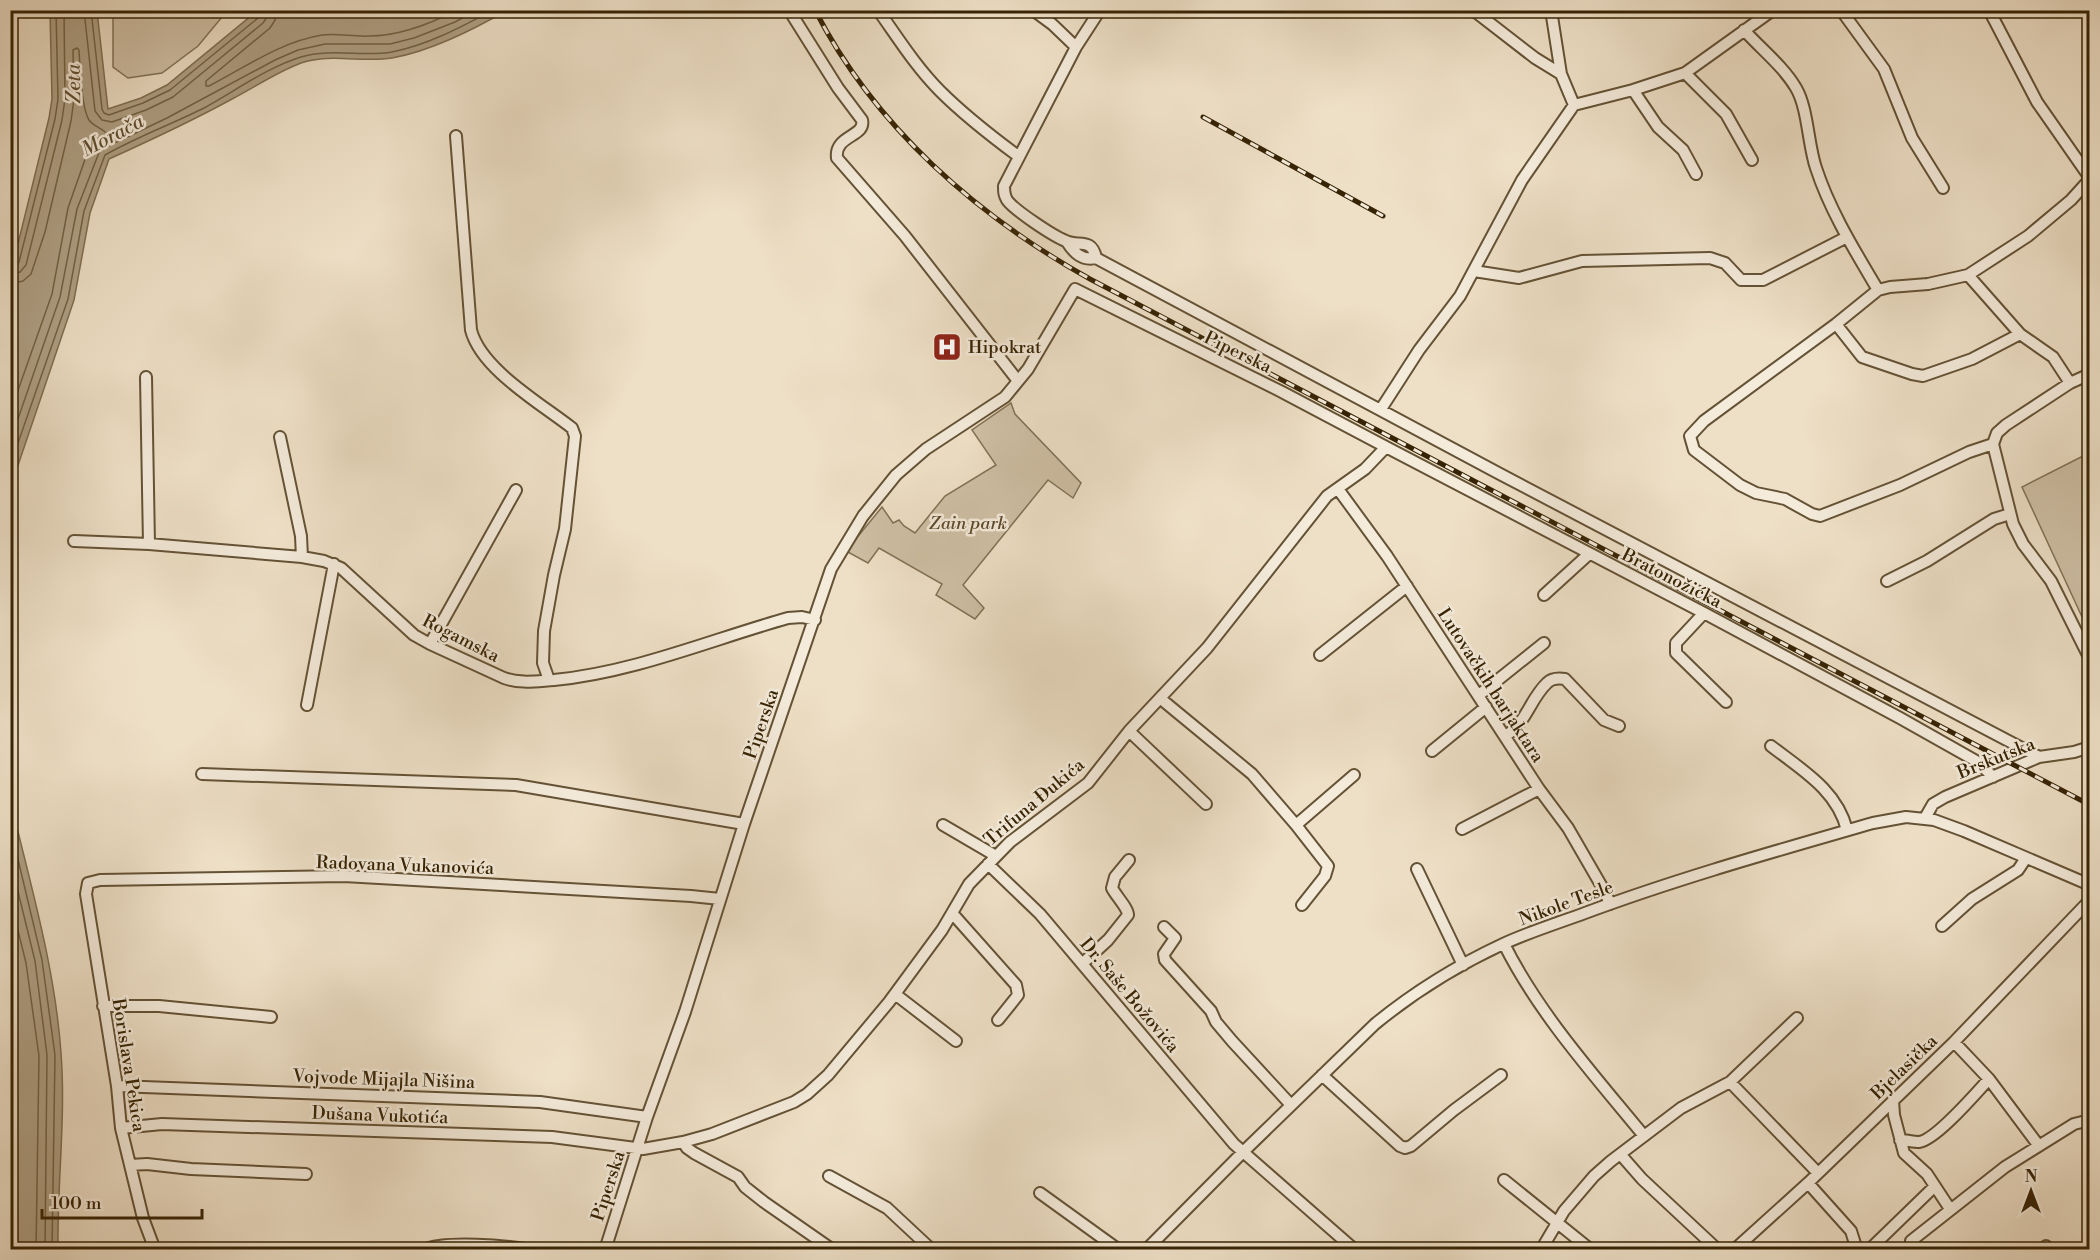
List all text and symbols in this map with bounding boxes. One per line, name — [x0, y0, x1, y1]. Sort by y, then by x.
water label: Zeta — [62, 63, 87, 104]
water label: Morača — [77, 109, 149, 163]
street label: Piperska — [1200, 326, 1276, 379]
hospital icon: Hipokrat — [931, 331, 963, 363]
place label: Hipokrat — [968, 336, 1042, 359]
park label: Zain park — [929, 512, 1007, 535]
street label: Bratonožićka — [1617, 543, 1726, 614]
street label: Lutovačkih barjaktara — [1432, 604, 1550, 768]
street label: Rogamska — [418, 609, 504, 668]
street label: Piperska — [739, 685, 784, 762]
street label: Brskutska — [1953, 732, 2039, 785]
street label: Trifuna Đukića — [979, 753, 1090, 851]
street label: Radovana Vukanovića — [315, 851, 495, 880]
street label: Nikole Tesle — [1516, 876, 1617, 931]
street label: Dr. Saše Božovića — [1075, 933, 1185, 1058]
street label: Borislava Pekica — [106, 996, 151, 1134]
street label: Bjelasička — [1865, 1029, 1943, 1106]
street label: Vojvode Mijajla Nišina — [291, 1065, 476, 1094]
street label: Dušana Vukotića — [311, 1102, 450, 1129]
street label: Piperska — [586, 1147, 631, 1224]
north arrow — [2001, 1161, 2061, 1221]
text: N — [2025, 1167, 2038, 1187]
scale bar — [42, 1182, 202, 1220]
text: 100 m — [51, 1192, 102, 1215]

